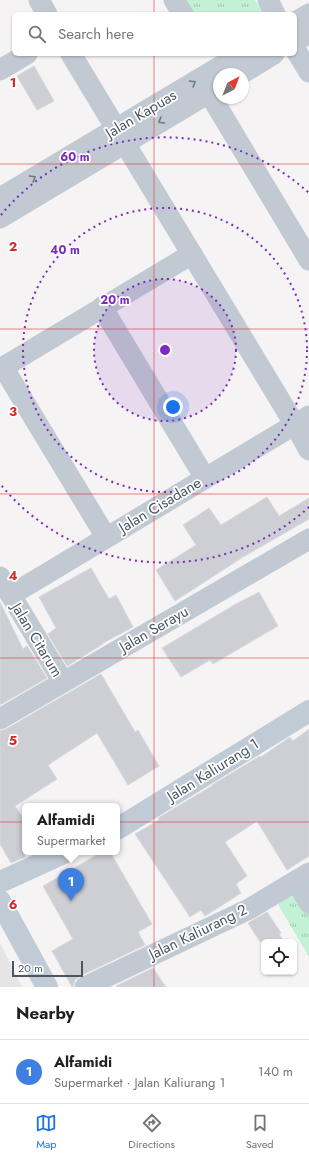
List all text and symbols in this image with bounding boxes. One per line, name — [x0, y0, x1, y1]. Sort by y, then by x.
search box — [12, 12, 297, 56]
icon: search — [26, 23, 48, 45]
text: Search here — [58, 23, 134, 45]
north arrow — [213, 68, 249, 104]
text: 1 — [10, 73, 16, 92]
one-way arrow — [189, 80, 196, 87]
street label: Jalan Kapuas — [100, 84, 181, 145]
one-way arrow — [158, 117, 165, 124]
text: 60 m — [60, 148, 90, 166]
one-way arrow — [29, 175, 36, 183]
text: 2 — [9, 237, 17, 256]
text: 40 m — [50, 241, 80, 259]
text: 20 m — [100, 291, 130, 309]
centre of rings — [158, 343, 172, 357]
your location — [163, 397, 183, 417]
text: 3 — [9, 402, 17, 421]
street label: Jalan Cisadane — [113, 472, 206, 539]
text: 4 — [8, 566, 18, 585]
street label: Jalan Citarum — [5, 597, 68, 681]
street label: Jalan Serayu — [114, 600, 193, 659]
text: 5 — [9, 731, 17, 750]
street label: Jalan Kaliurang 1 — [161, 733, 263, 808]
popup — [22, 803, 120, 855]
text: Alfamidi — [37, 809, 95, 831]
text: Supermarket — [37, 831, 105, 850]
pin: 1 — [58, 868, 84, 901]
text: 6 — [9, 895, 18, 914]
street label: Jalan Kaliurang 2 — [143, 899, 251, 966]
map controls — [261, 939, 297, 975]
button: locate — [261, 939, 297, 975]
scale bar — [12, 959, 83, 978]
text: 20 m — [18, 960, 43, 976]
text: Nearby — [16, 1001, 74, 1025]
text: Alfamidi — [54, 1051, 112, 1073]
text: 1 — [26, 1062, 32, 1081]
text: 140 m — [258, 1062, 293, 1081]
text: Supermarket · Jalan Kaliurang 1 — [54, 1073, 225, 1092]
tab: Map — [35, 1112, 57, 1152]
tab: Directions — [128, 1112, 175, 1152]
tab: Saved — [246, 1112, 274, 1152]

